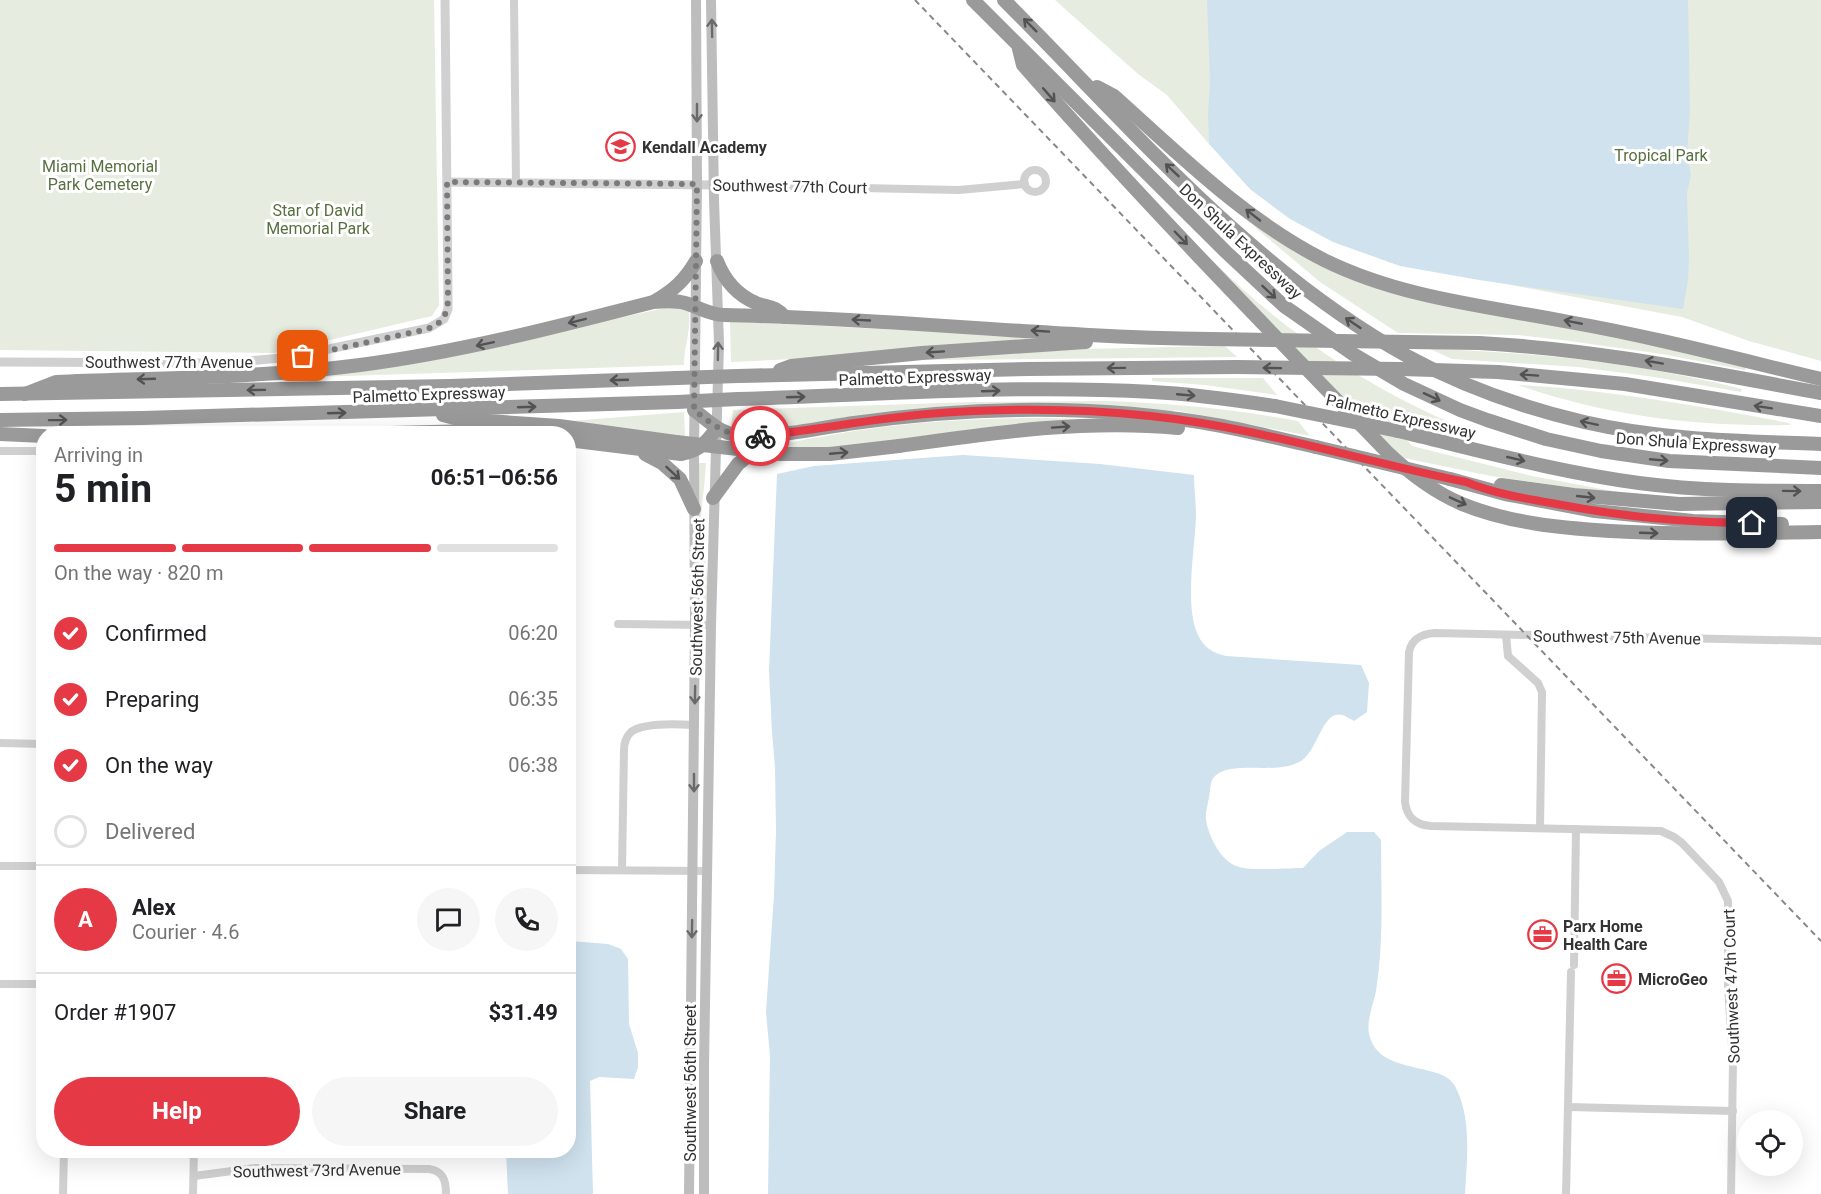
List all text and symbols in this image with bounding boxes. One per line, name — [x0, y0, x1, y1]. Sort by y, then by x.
one-way arrow — [1022, 18, 1037, 33]
one-way arrow — [706, 19, 717, 39]
one-way arrow — [1042, 87, 1056, 102]
one-way arrow — [691, 102, 703, 122]
school or university icon: Kendall Academy — [605, 131, 637, 163]
place label: Kendall Academy — [642, 138, 768, 157]
park label: Tropical Park — [1614, 146, 1709, 165]
park label: Miami Memorial Park Cemetery — [42, 157, 158, 194]
one-way arrow — [1165, 163, 1180, 177]
street label: Southwest 77th Court — [712, 176, 868, 197]
street label: Don Shula Expressway — [1175, 180, 1306, 303]
park label: Star of David Memorial Park — [266, 201, 371, 238]
one-way arrow — [1245, 208, 1261, 221]
one-way arrow — [1173, 231, 1188, 246]
one-way arrow — [1261, 285, 1276, 299]
one-way arrow — [852, 315, 872, 326]
one-way arrow — [568, 316, 587, 328]
one-way arrow — [1344, 316, 1361, 329]
one-way arrow — [1563, 316, 1583, 327]
one-way arrow — [1030, 326, 1050, 337]
pin — [277, 330, 328, 381]
icon: bag — [286, 339, 319, 372]
one-way arrow — [476, 339, 495, 350]
one-way arrow — [713, 341, 724, 361]
one-way arrow — [926, 347, 946, 358]
street label: Southwest 77th Avenue — [85, 353, 253, 372]
one-way arrow — [1644, 356, 1664, 367]
one-way arrow — [1106, 362, 1126, 374]
one-way arrow — [1263, 362, 1283, 373]
street label: Palmetto Expressway — [838, 365, 992, 390]
one-way arrow — [1519, 369, 1539, 380]
one-way arrow — [136, 373, 156, 384]
one-way arrow — [609, 374, 629, 386]
street label: Palmetto Expressway — [352, 382, 506, 407]
one-way arrow — [246, 384, 266, 396]
one-way arrow — [981, 385, 1001, 397]
one-way arrow — [1176, 390, 1195, 401]
street label: Palmetto Expressway — [1324, 390, 1478, 443]
one-way arrow — [786, 391, 806, 403]
one-way arrow — [1422, 392, 1440, 404]
one-way arrow — [516, 401, 536, 413]
one-way arrow — [1754, 401, 1774, 412]
courier — [730, 406, 790, 466]
one-way arrow — [327, 407, 347, 419]
one-way arrow — [48, 414, 68, 425]
one-way arrow — [1580, 416, 1599, 428]
icon: bike — [744, 420, 777, 453]
one-way arrow — [1051, 421, 1071, 432]
street label: Don Shula Expressway — [1615, 428, 1777, 459]
text: Arriving in — [54, 443, 143, 467]
one-way arrow — [828, 447, 848, 458]
one-way arrow — [1506, 454, 1525, 466]
one-way arrow — [1649, 455, 1669, 466]
text: 06:51–06:56 — [431, 465, 558, 490]
text: 5 min — [54, 466, 152, 512]
one-way arrow — [665, 466, 680, 480]
one-way arrow — [1782, 485, 1802, 497]
one-way arrow — [1576, 492, 1596, 503]
one-way arrow — [1449, 496, 1467, 508]
pin — [1726, 497, 1777, 548]
icon: home — [1735, 506, 1768, 539]
street label: Southwest 56th Street — [687, 518, 708, 676]
one-way arrow — [1639, 527, 1659, 539]
text: On the way · 820 m — [54, 561, 223, 585]
icon: check — [54, 617, 87, 650]
text: Confirmed — [105, 621, 207, 646]
text: 06:20 — [508, 621, 558, 645]
street label: Southwest 75th Avenue — [1533, 627, 1701, 648]
icon: check — [54, 683, 87, 716]
one-way arrow — [689, 685, 701, 705]
text: Preparing — [105, 687, 199, 712]
text: 06:35 — [508, 687, 558, 711]
icon: check — [54, 749, 87, 782]
text: On the way — [105, 753, 213, 778]
text: 06:38 — [508, 753, 558, 777]
one-way arrow — [688, 773, 700, 793]
text: Delivered — [105, 819, 195, 844]
button: chat — [417, 888, 480, 951]
button: phone — [495, 888, 558, 951]
text: Alex — [132, 895, 176, 920]
text: A — [78, 907, 93, 932]
street label: Southwest 47th Court — [1719, 908, 1744, 1064]
place label: Parx Home Health Care — [1563, 917, 1648, 954]
one-way arrow — [686, 919, 698, 939]
office icon: Parx Home Health Care — [1526, 919, 1558, 951]
text: Courier · 4.6 — [132, 920, 239, 944]
office icon: MicroGeo — [1601, 963, 1633, 995]
place label: MicroGeo — [1638, 970, 1708, 989]
text: Order #1907 — [54, 1000, 176, 1025]
text: $31.49 — [489, 1000, 558, 1025]
street label: Southwest 56th Street — [681, 1004, 700, 1162]
button: Help — [54, 1077, 300, 1146]
button: Share — [312, 1077, 558, 1146]
map controls — [1737, 1110, 1803, 1176]
button: locate — [1737, 1110, 1803, 1176]
street label: Southwest 73rd Avenue — [233, 1160, 401, 1181]

